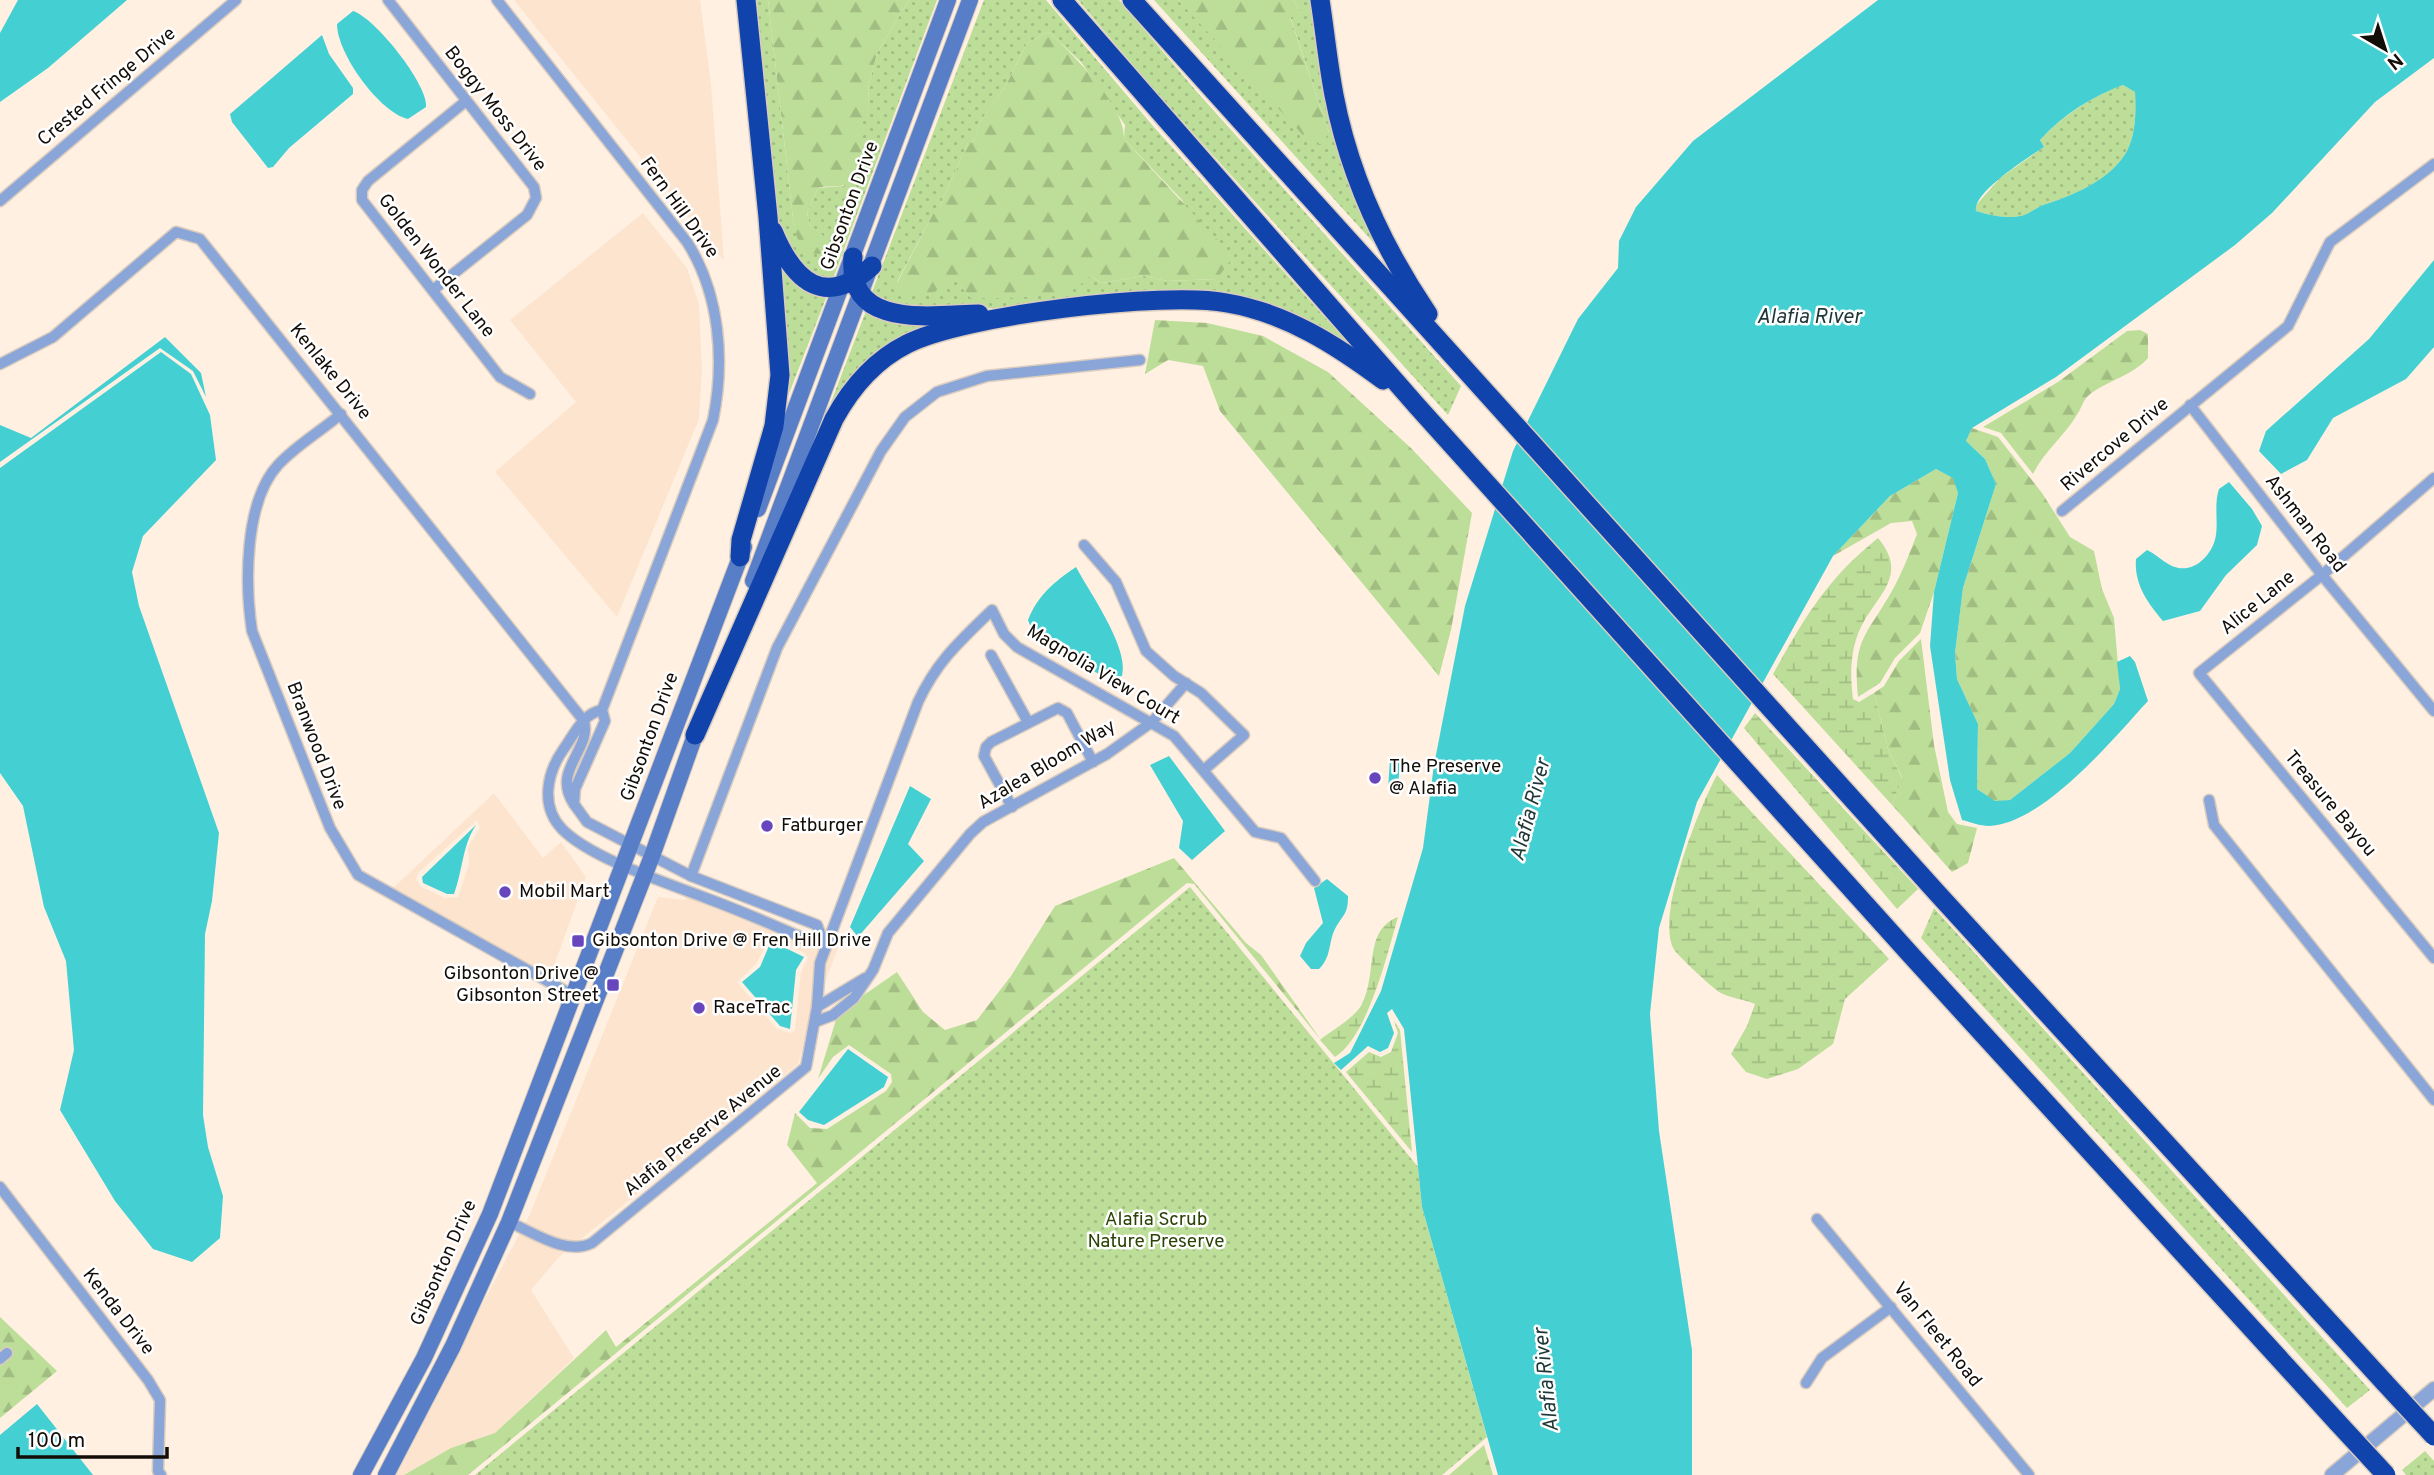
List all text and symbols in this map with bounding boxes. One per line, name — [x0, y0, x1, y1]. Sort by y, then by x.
north arrow — [2350, 14, 2420, 84]
street label: Crested Fringe Drive — [33, 22, 181, 152]
street label: Boggy Moss Drive — [439, 41, 551, 177]
text: N — [2382, 47, 2407, 74]
street label: Gibsonton Drive — [816, 138, 884, 274]
street label: Fern Hill Drive — [634, 153, 724, 263]
street label: Golden Wonder Lane — [372, 189, 500, 343]
water label: Alafia River — [1757, 304, 1863, 331]
street label: Kenlake Drive — [284, 319, 376, 425]
street label: Rivercove Drive — [2056, 393, 2174, 497]
street label: Ashman Road — [2259, 470, 2351, 578]
street label: Alice Lane — [2216, 566, 2300, 640]
street label: Magnolia View Court — [1022, 620, 1184, 730]
street label: Gibsonton Drive — [616, 669, 684, 805]
street label: Branwood Drive — [280, 678, 352, 814]
street label: Azalea Bloom Way — [974, 714, 1120, 816]
street label: Treasure Bayou — [2279, 746, 2381, 862]
water label: Alafia River — [1504, 754, 1558, 864]
place label: The Preserve @ Alafia — [1389, 755, 1501, 801]
marker: The Preserve @ Alafia — [1367, 770, 1383, 786]
place label: Fatburger — [781, 814, 864, 838]
marker: Fatburger — [759, 818, 775, 834]
place label: Mobil Mart — [519, 880, 610, 904]
marker: Mobil Mart — [497, 884, 513, 900]
place label: Gibsonton Drive @ Fren Hill Drive — [592, 929, 871, 953]
marker: Gibsonton Drive @ Fren Hill Drive — [570, 933, 586, 949]
place label: Gibsonton Drive @ Gibsonton Street — [443, 962, 599, 1008]
marker: Gibsonton Drive @ Gibsonton Street — [605, 977, 621, 993]
place label: RaceTrac — [713, 996, 790, 1020]
marker: RaceTrac — [691, 1000, 707, 1016]
street label: Alafia Preserve Avenue — [619, 1060, 787, 1202]
street label: Gibsonton Drive — [405, 1196, 483, 1330]
park label: Alafia Scrub Nature Preserve — [1087, 1208, 1225, 1254]
street label: Kenda Drive — [77, 1264, 159, 1360]
street label: Van Fleet Road — [1887, 1278, 1987, 1392]
water label: Alafia River — [1528, 1324, 1566, 1434]
scale bar — [18, 1416, 166, 1460]
text: 100 m — [28, 1428, 85, 1455]

